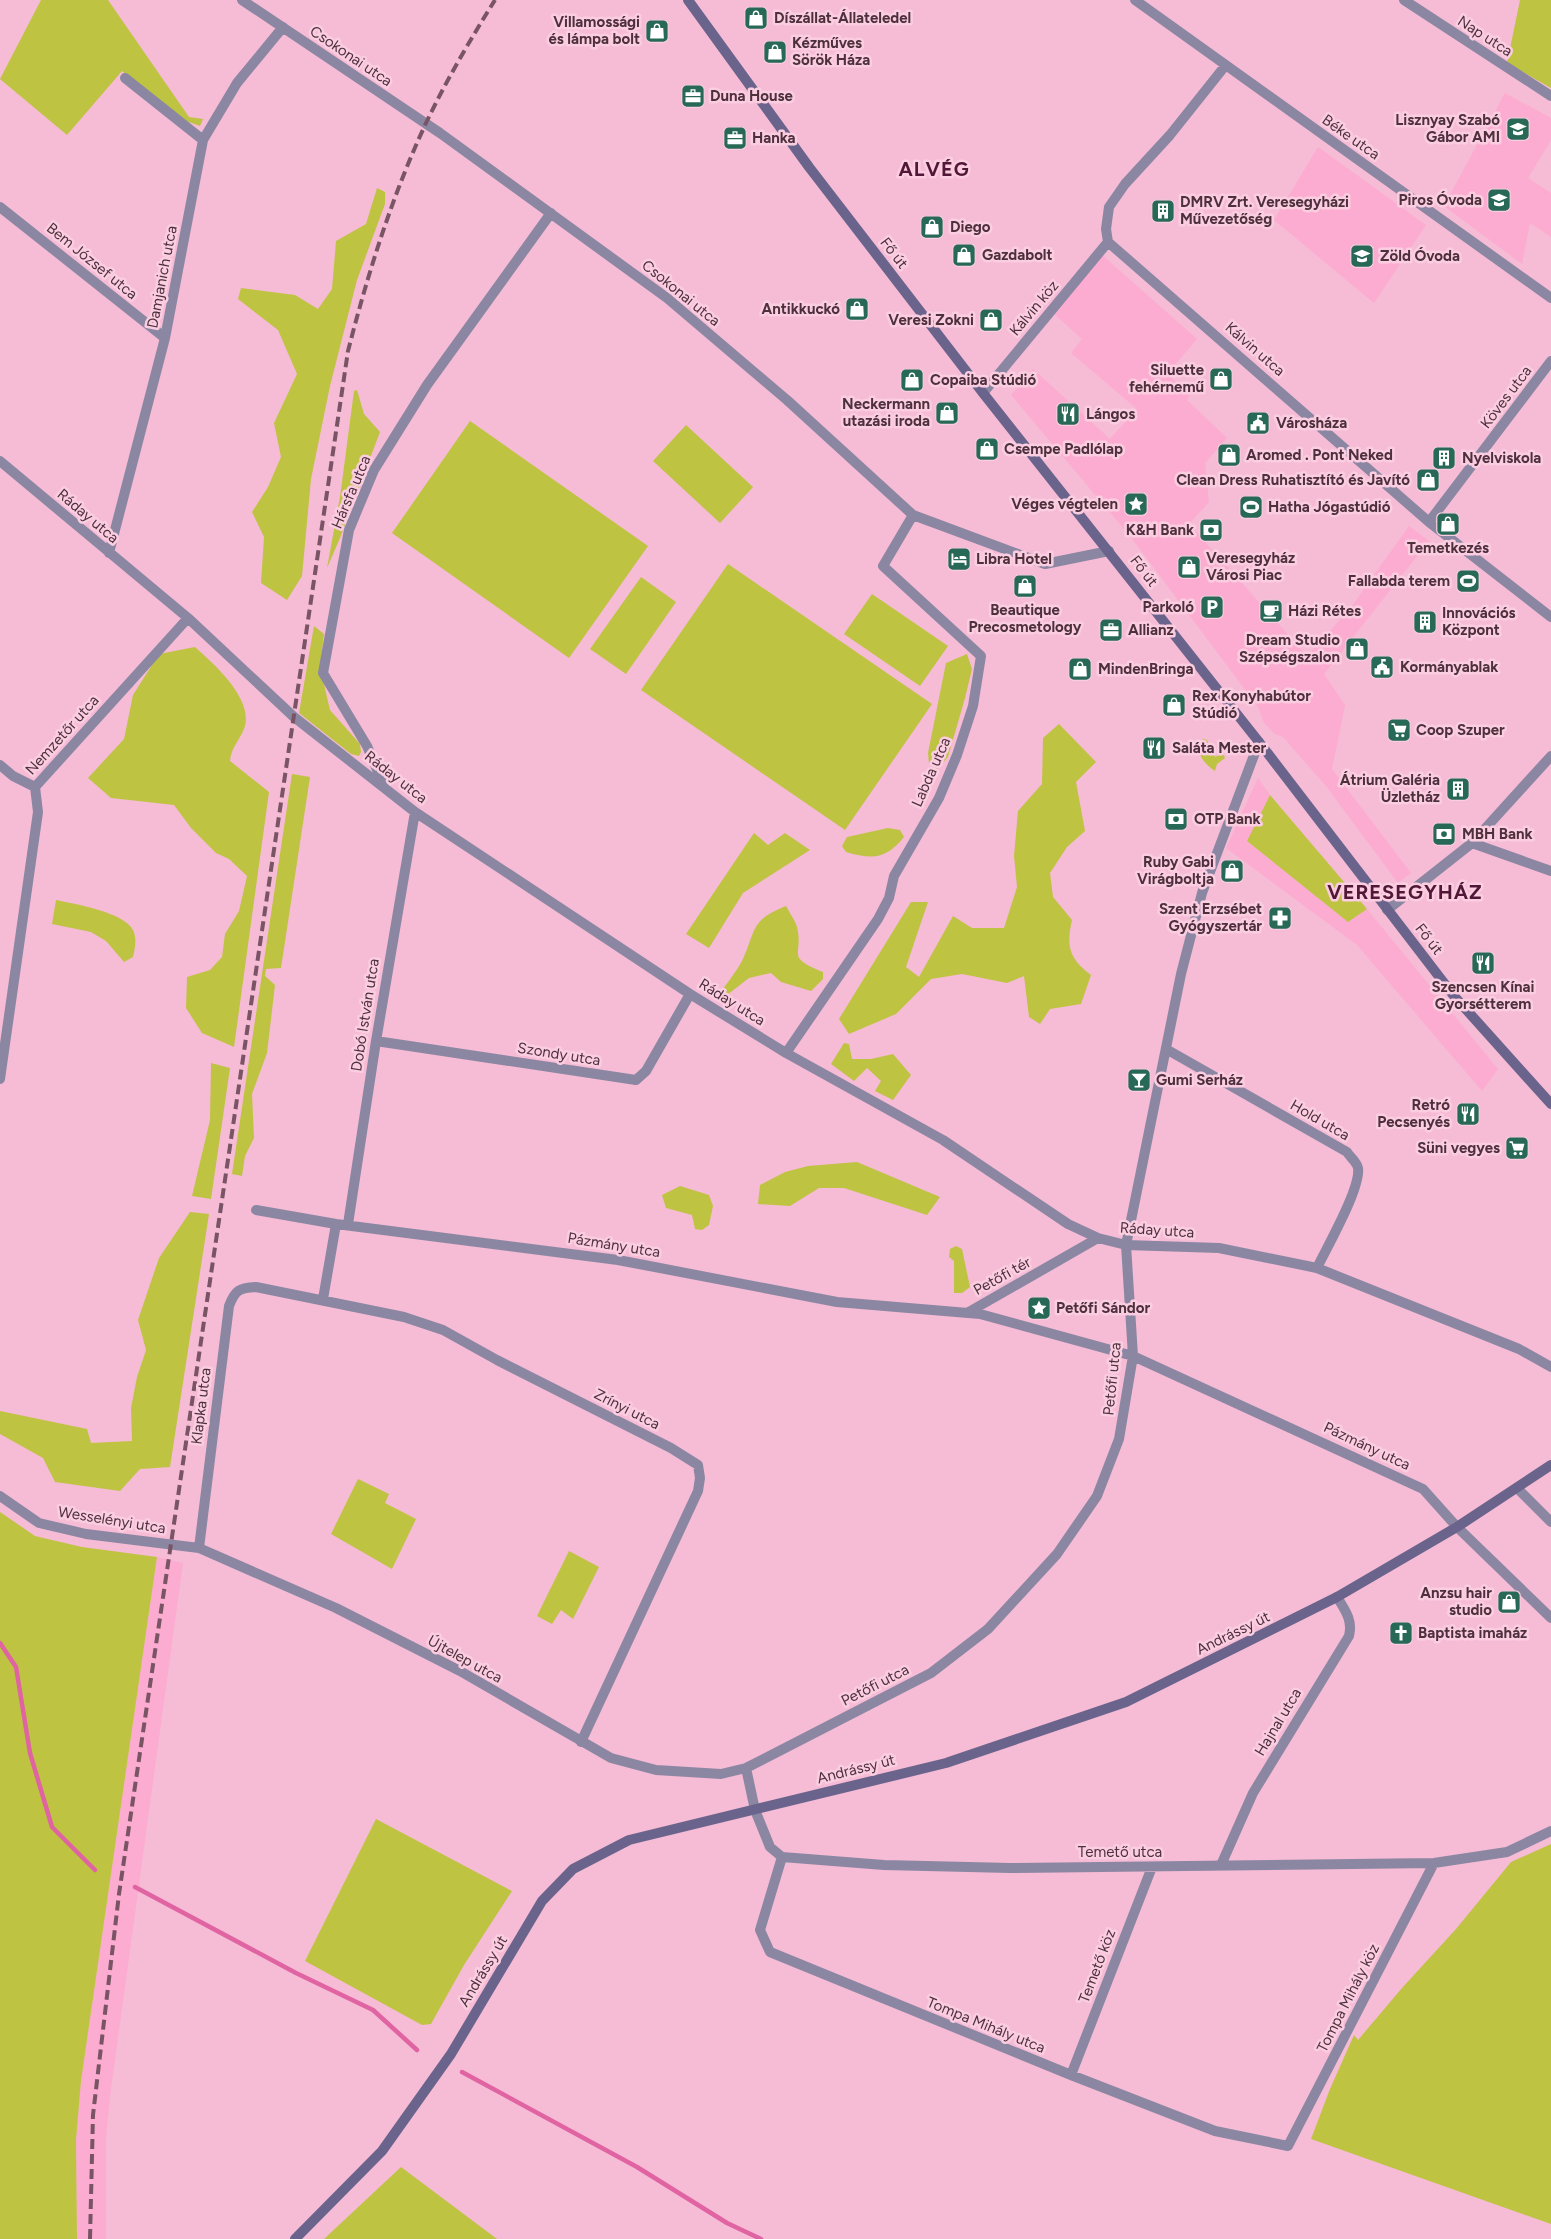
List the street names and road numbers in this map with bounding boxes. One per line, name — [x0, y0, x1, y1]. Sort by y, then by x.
street label: Nap utca — [1454, 12, 1516, 60]
street label: Csokonai utca — [306, 22, 396, 90]
street label: Béke utca — [1319, 111, 1383, 163]
street label: Bem József utca — [43, 219, 141, 303]
street label: Damjanich utca — [143, 224, 181, 330]
street label: Fő út — [876, 234, 912, 272]
street label: Csokonai utca — [638, 256, 724, 330]
street label: Kálvin köz — [1006, 277, 1062, 339]
street label: Kálvin utca — [1222, 318, 1288, 380]
street label: Köves utca — [1477, 362, 1535, 432]
street label: Hársfa utca — [328, 453, 374, 531]
street label: Ráday utca — [54, 485, 122, 547]
street label: Fő út — [1126, 552, 1162, 590]
street label: Nemzetőr utca — [22, 691, 102, 779]
street label: Labda utca — [908, 734, 954, 810]
street label: Ráday utca — [361, 747, 431, 807]
street label: Fő út — [1411, 920, 1447, 958]
street label: Dobó István utca — [347, 957, 383, 1073]
street label: Ráday utca — [696, 975, 768, 1029]
street label: Szondy utca — [516, 1039, 602, 1069]
street label: Hold utca — [1287, 1096, 1353, 1144]
street label: Ráday utca — [1119, 1218, 1195, 1242]
street label: Pázmány utca — [566, 1229, 662, 1261]
street label: Petőfi tér — [970, 1253, 1034, 1299]
street label: Petőfi utca — [1099, 1341, 1125, 1417]
street label: Klapka utca — [187, 1367, 215, 1445]
street label: Zrínyi utca — [591, 1385, 663, 1433]
street label: Pázmány utca — [1321, 1418, 1413, 1474]
street label: Wesselényi utca — [57, 1503, 167, 1537]
street label: Andrássy út — [1193, 1607, 1273, 1659]
street label: Újtelep utca — [425, 1631, 505, 1687]
street label: Petőfi utca — [838, 1660, 912, 1710]
street label: Hajnal utca — [1251, 1685, 1305, 1759]
street label: Andrássy út — [815, 1751, 897, 1787]
street label: Temető utca — [1078, 1843, 1162, 1861]
street label: Temető köz — [1075, 1926, 1119, 2006]
street label: Andrássy út — [455, 1932, 511, 2010]
street label: Tompa Mihály köz — [1313, 1941, 1383, 2055]
street label: Tompa Mihály utca — [924, 1993, 1048, 2057]

